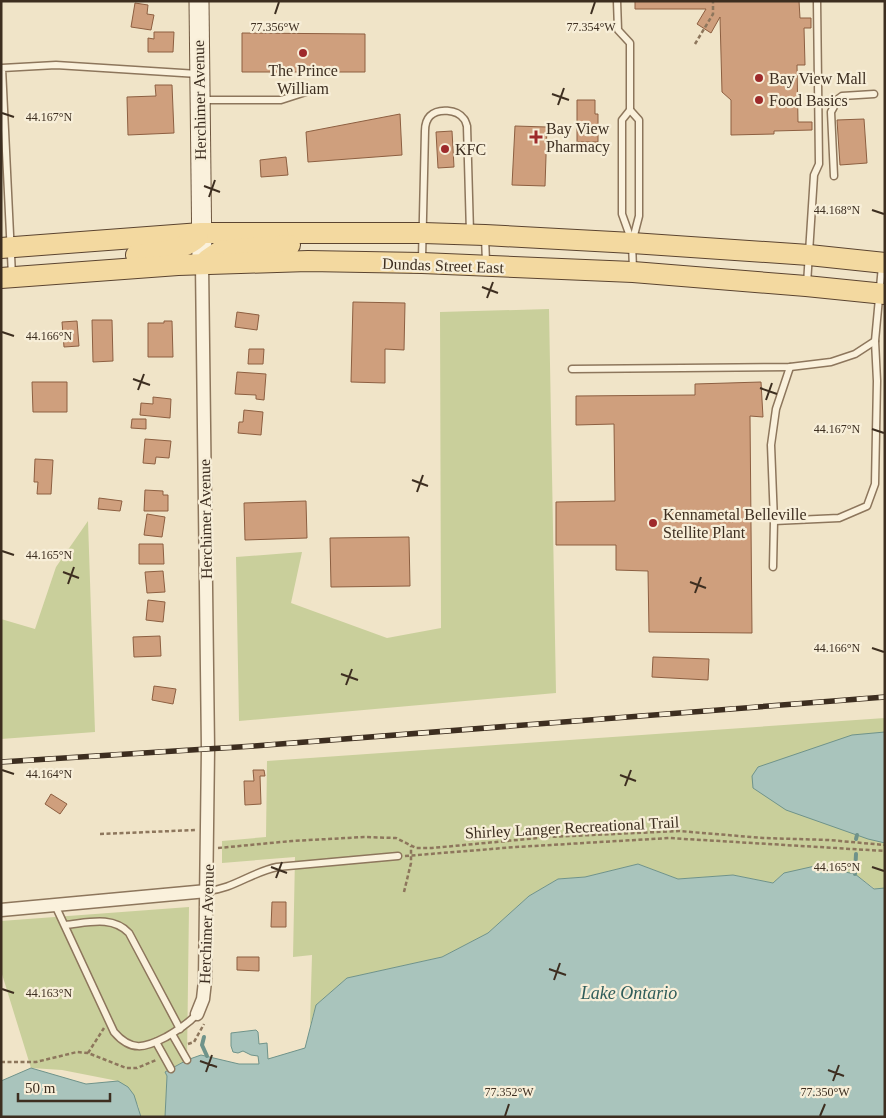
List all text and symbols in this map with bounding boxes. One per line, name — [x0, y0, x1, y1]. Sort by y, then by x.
text: 77.356°W — [250, 20, 300, 34]
text: 77.354°W — [566, 20, 616, 34]
street label: Herchimer Avenue — [190, 40, 209, 160]
marker: The Prince William — [297, 47, 309, 59]
place label: The Prince William — [268, 62, 338, 97]
place label: Bay View Mall — [769, 70, 867, 88]
marker: Bay View Mall — [753, 72, 765, 84]
place label: Food Basics — [769, 92, 848, 109]
marker: Food Basics — [753, 94, 765, 106]
text: 44.167°N — [26, 110, 73, 124]
place label: Bay View Pharmacy — [546, 120, 610, 156]
marker: Bay View Pharmacy — [530, 131, 542, 143]
place label: KFC — [455, 141, 486, 158]
marker: KFC — [439, 143, 451, 155]
text: 44.168°N — [814, 203, 861, 217]
street label: Dundas Street East — [382, 255, 505, 276]
text: 44.166°N — [26, 329, 73, 343]
text: 44.167°N — [814, 422, 861, 436]
street label: Herchimer Avenue — [196, 459, 215, 579]
place label: Kennametal Belleville Stellite Plant — [663, 506, 807, 541]
marker: Kennametal Belleville Stellite Plant — [647, 517, 659, 529]
text: 44.165°N — [26, 548, 73, 562]
text: 44.166°N — [814, 641, 861, 655]
text: 44.164°N — [26, 767, 73, 781]
street label: Shirley Langer Recreational Trail — [464, 813, 680, 843]
text: 44.165°N — [814, 860, 861, 874]
street label: Herchimer Avenue — [196, 864, 217, 984]
water label: Lake Ontario — [580, 983, 677, 1003]
text: 44.163°N — [26, 986, 73, 1000]
scale bar — [18, 1070, 110, 1102]
text: 50 m — [25, 1080, 56, 1096]
text: 77.352°W — [484, 1085, 534, 1099]
text: 77.350°W — [800, 1085, 850, 1099]

